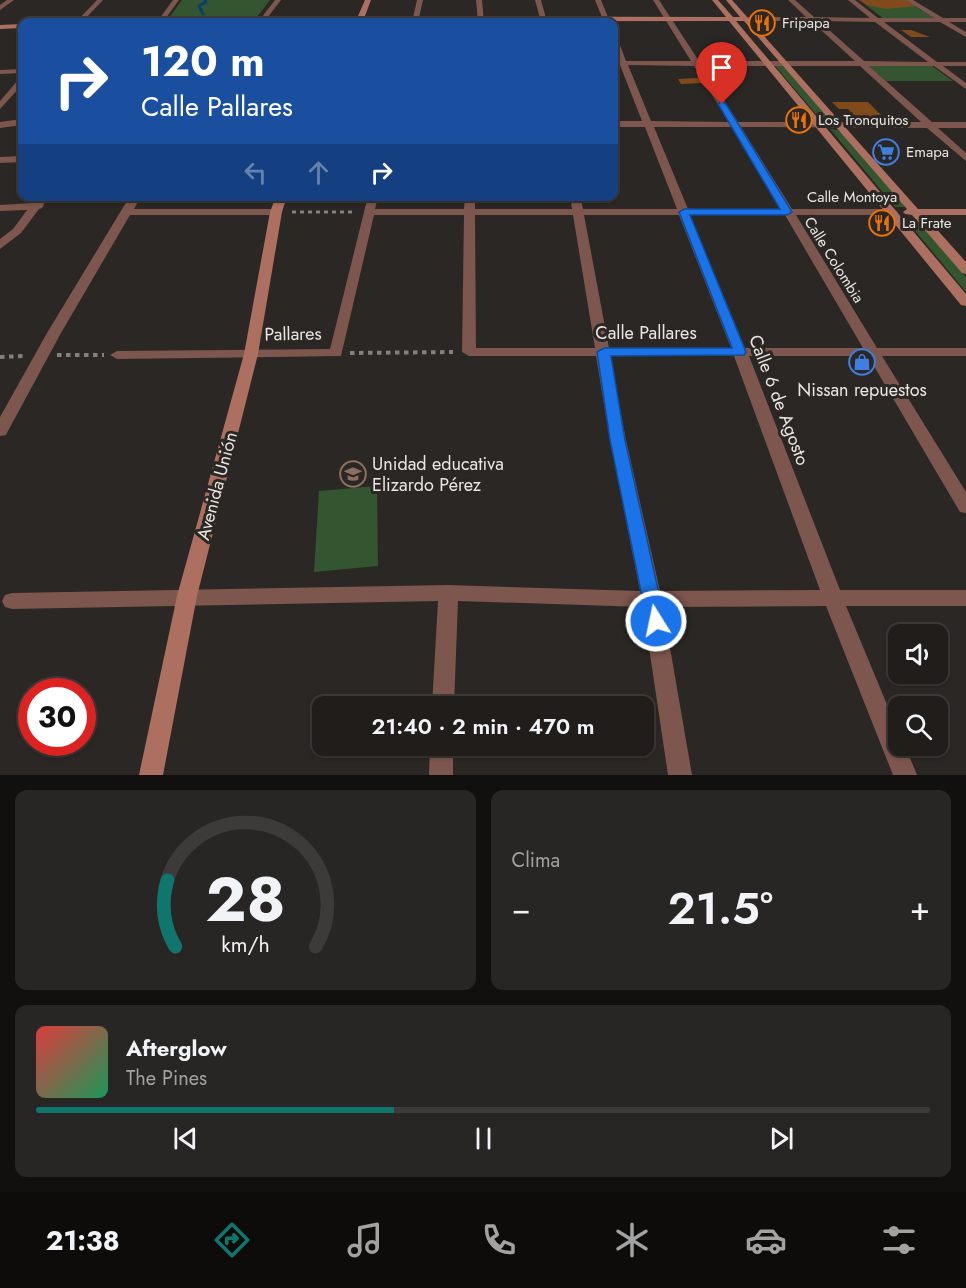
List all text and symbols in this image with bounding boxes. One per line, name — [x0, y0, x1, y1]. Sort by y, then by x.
restaurant icon: Fripapa — [747, 8, 777, 38]
place label: Fripapa — [782, 12, 830, 34]
text: 120 m — [141, 31, 265, 92]
icon: right — [42, 42, 120, 120]
pin — [696, 42, 747, 104]
icon: arrive — [705, 51, 738, 84]
text: Calle Pallares — [141, 87, 293, 126]
restaurant icon: Los Tronquitos — [784, 105, 814, 135]
place label: Los Tronquitos — [818, 109, 908, 131]
supermarket icon: Emapa — [871, 137, 901, 167]
place label: Emapa — [906, 141, 949, 163]
icon: left — [239, 156, 272, 189]
icon: ahead — [302, 156, 335, 189]
icon: right — [365, 156, 398, 189]
street label: Calle Montoya — [807, 186, 897, 208]
restaurant icon: La Frate — [867, 208, 897, 238]
place label: La Frate — [902, 212, 952, 234]
street label: Calle Colombia — [799, 213, 869, 307]
street label: Calle Pallares — [595, 320, 697, 346]
street label: Pallares — [264, 321, 322, 347]
street label: Calle 6 de Agosto — [742, 331, 816, 469]
shop icon: Nissan repuestos — [847, 347, 877, 377]
place label: Nissan repuestos — [797, 377, 927, 403]
street label: Avenida Unión — [190, 429, 244, 543]
place label: Unidad educativa Elizardo Pérez — [372, 451, 504, 498]
school or university icon: Unidad educativa Elizardo Pérez — [338, 459, 368, 489]
position arrow — [624, 589, 688, 653]
map controls — [888, 624, 948, 756]
button: sound — [888, 624, 948, 684]
speed limit sign: 30 — [18, 678, 96, 756]
button: search — [888, 696, 948, 756]
text: 21:40 · 2 min · 470 m — [372, 710, 594, 742]
text: Clima — [512, 846, 560, 875]
text: 28 — [205, 854, 285, 944]
text: 21.5° — [668, 876, 773, 941]
text: − — [512, 885, 531, 932]
text: + — [910, 885, 930, 932]
text: km/h — [221, 929, 269, 960]
text: Afterglow — [126, 1032, 227, 1064]
text: The Pines — [126, 1064, 207, 1093]
icon: previous — [169, 1122, 202, 1155]
icon: pause — [467, 1122, 500, 1155]
icon: next — [765, 1122, 798, 1155]
icon: directions — [211, 1219, 253, 1261]
icon: music — [344, 1219, 386, 1261]
icon: phone — [478, 1219, 520, 1261]
icon: climate — [611, 1219, 653, 1261]
icon: car — [745, 1219, 787, 1261]
icon: filters — [878, 1219, 920, 1261]
text: 21:38 — [46, 1221, 120, 1260]

